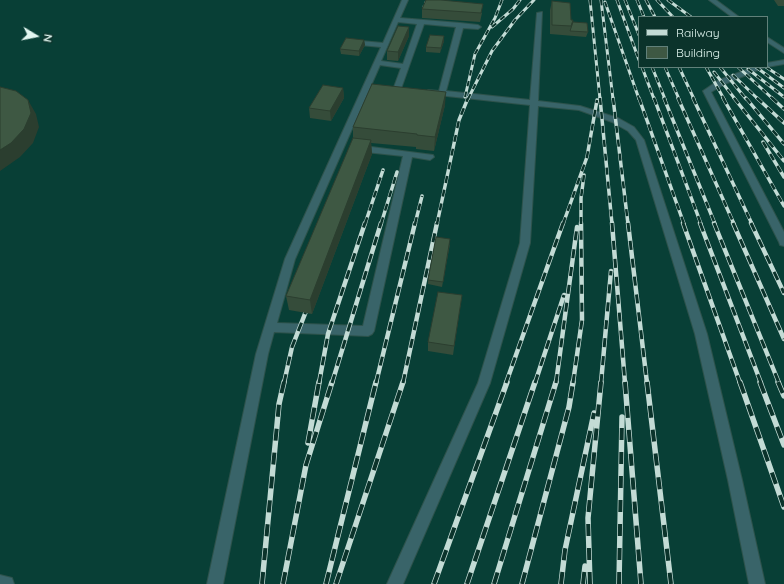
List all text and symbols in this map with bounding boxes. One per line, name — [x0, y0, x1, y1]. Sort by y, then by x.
north arrow — [16, 16, 56, 56]
legend — [638, 16, 768, 68]
text: Railway — [676, 25, 720, 40]
text: N — [40, 33, 55, 43]
text: Building — [676, 45, 720, 60]

